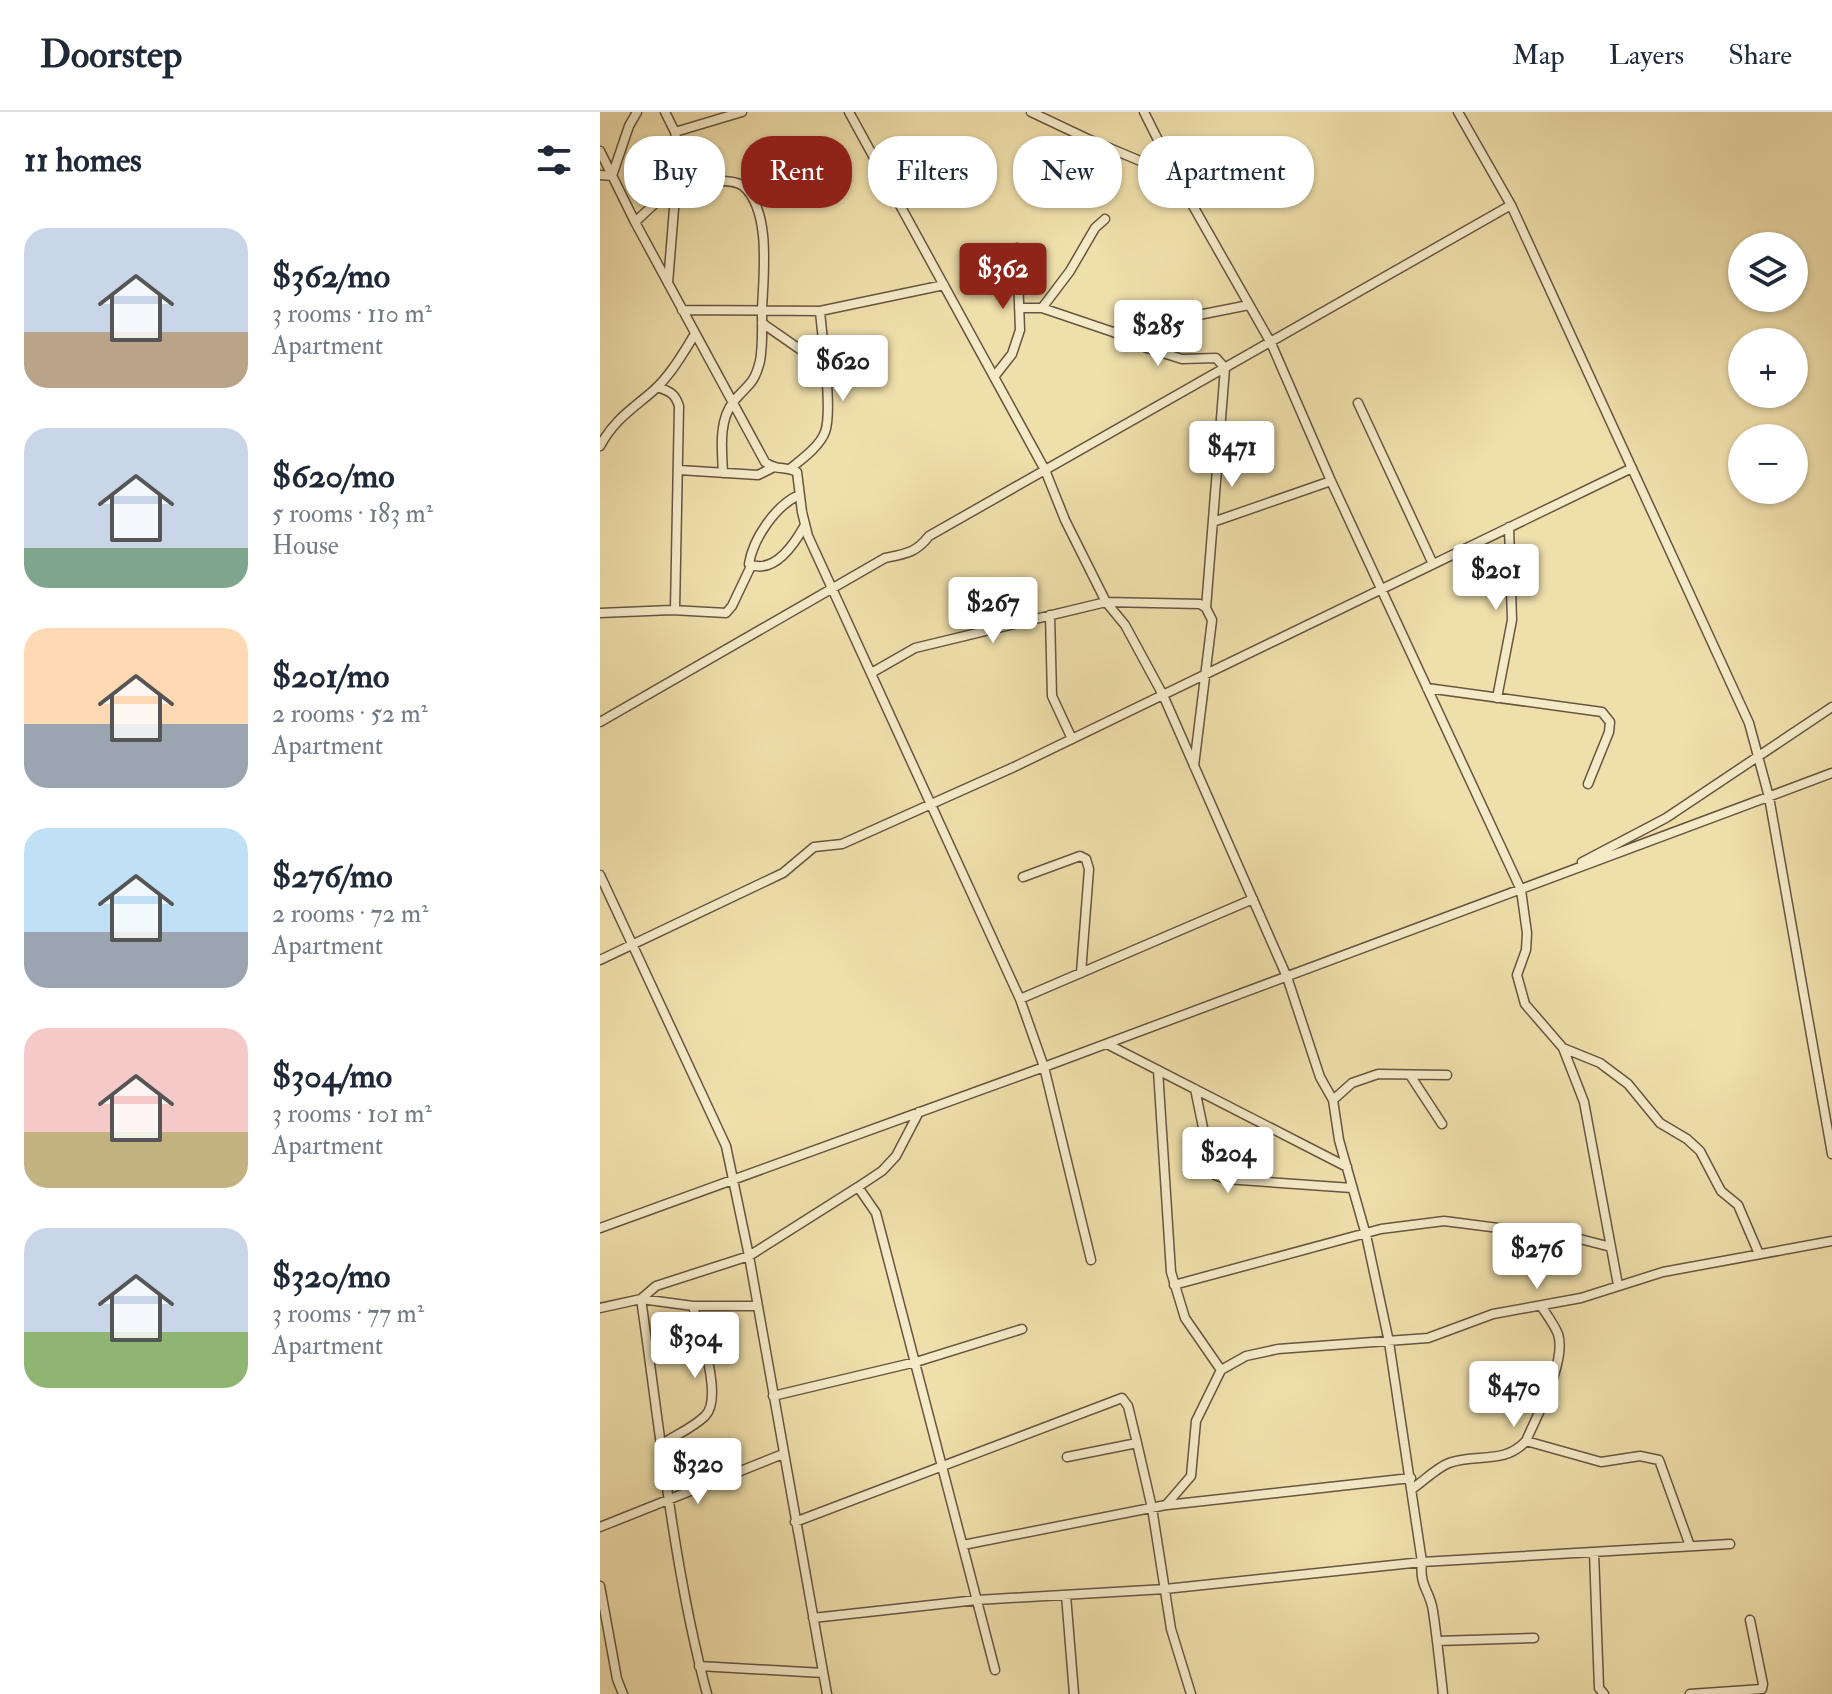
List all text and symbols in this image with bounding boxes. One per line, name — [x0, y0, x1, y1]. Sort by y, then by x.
text: Doorstep — [40, 31, 182, 79]
text: Map — [1512, 38, 1565, 73]
text: Layers — [1609, 38, 1684, 73]
text: Share — [1728, 38, 1792, 73]
chip: Buy — [624, 136, 725, 208]
chip: Rent — [741, 136, 852, 208]
chip: Filters — [868, 136, 997, 208]
chip: New — [1013, 136, 1122, 208]
chip: Apartment — [1138, 136, 1314, 208]
icon: filters — [532, 138, 576, 182]
text: 11 homes — [24, 139, 142, 182]
map controls — [1728, 232, 1808, 504]
button: layers — [1728, 232, 1808, 312]
pin: $362 — [956, 243, 1050, 311]
text: $362 — [978, 253, 1028, 285]
text: $362/mo — [272, 255, 390, 298]
icon: home — [88, 260, 184, 356]
text: 3 rooms · 110 m² — [272, 298, 432, 330]
pin: $285 — [1111, 300, 1205, 368]
text: $285 — [1132, 310, 1184, 342]
button: + — [1728, 328, 1808, 408]
text: Apartment — [272, 330, 383, 362]
pin: $620 — [796, 335, 890, 403]
text: $620 — [816, 345, 870, 377]
pin: $471 — [1185, 421, 1279, 489]
button: − — [1728, 424, 1808, 504]
text: $471 — [1207, 431, 1257, 463]
text: $620/mo — [272, 455, 395, 498]
icon: home — [88, 460, 184, 556]
text: 5 rooms · 183 m² — [272, 498, 433, 530]
text: House — [272, 530, 339, 562]
pin: $201 — [1449, 544, 1543, 612]
text: $201 — [1471, 554, 1521, 586]
pin: $267 — [946, 577, 1040, 645]
text: $267 — [967, 587, 1019, 619]
text: $201/mo — [272, 655, 389, 698]
icon: home — [88, 660, 184, 756]
text: 2 rooms · 52 m² — [272, 698, 428, 730]
text: Apartment — [272, 730, 383, 762]
text: $276/mo — [272, 855, 393, 898]
icon: home — [88, 860, 184, 956]
text: 2 rooms · 72 m² — [272, 898, 429, 930]
text: Apartment — [272, 930, 383, 962]
text: $304/mo — [272, 1055, 392, 1098]
icon: home — [88, 1060, 184, 1156]
text: 3 rooms · 101 m² — [272, 1098, 432, 1130]
pin: $204 — [1181, 1127, 1275, 1195]
text: Apartment — [272, 1130, 383, 1162]
text: $204 — [1200, 1137, 1256, 1169]
pin: $276 — [1490, 1223, 1584, 1291]
text: $276 — [1511, 1233, 1563, 1265]
text: $320/mo — [272, 1255, 390, 1298]
icon: home — [88, 1260, 184, 1356]
text: 3 rooms · 77 m² — [272, 1298, 424, 1330]
pin: $304 — [648, 1312, 742, 1380]
text: $304 — [669, 1322, 721, 1354]
text: Apartment — [272, 1330, 383, 1362]
pin: $470 — [1467, 1361, 1561, 1429]
text: $470 — [1487, 1371, 1541, 1403]
pin: $320 — [651, 1438, 745, 1506]
text: $320 — [672, 1448, 724, 1480]

